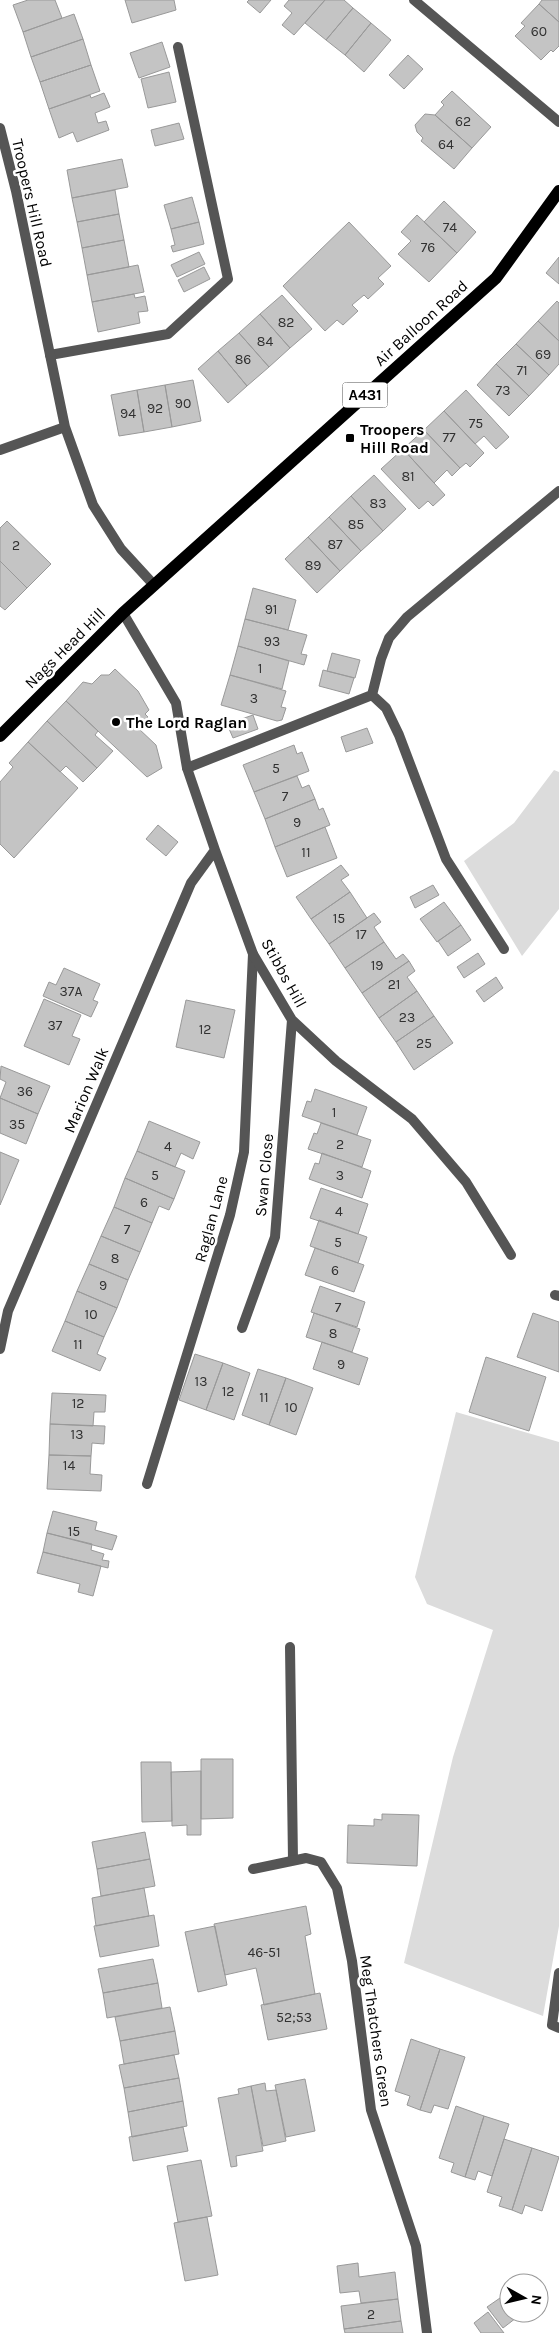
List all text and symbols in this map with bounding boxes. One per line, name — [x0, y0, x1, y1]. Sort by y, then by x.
house number: 60 — [531, 23, 547, 40]
house number: 62 — [455, 113, 471, 130]
house number: 64 — [438, 136, 454, 153]
street label: Troopers Hill Road — [8, 137, 56, 269]
house number: 74 — [443, 219, 457, 236]
house number: 76 — [421, 239, 435, 256]
street label: Air Balloon Road — [370, 276, 472, 370]
house number: 82 — [278, 314, 294, 331]
house number: 84 — [257, 333, 273, 350]
house number: 69 — [535, 346, 551, 363]
house number: 86 — [235, 351, 251, 368]
house number: 71 — [516, 362, 528, 379]
road number: A431 — [342, 382, 388, 408]
house number: 73 — [496, 382, 510, 399]
house number: 90 — [175, 395, 191, 412]
house number: 92 — [147, 400, 163, 417]
house number: 94 — [120, 405, 136, 422]
house number: 75 — [469, 415, 483, 432]
place label: Troopers Hill Road — [360, 420, 429, 457]
house number: 77 — [442, 429, 456, 446]
marker: Troopers Hill Road — [344, 432, 356, 444]
house number: 81 — [401, 468, 415, 485]
house number: 83 — [370, 495, 386, 512]
house number: 85 — [348, 516, 364, 533]
house number: 87 — [327, 536, 343, 553]
house number: 2 — [12, 537, 20, 554]
house number: 89 — [305, 557, 321, 574]
house number: 91 — [265, 601, 277, 618]
street label: Nags Head Hill — [21, 604, 109, 692]
house number: 93 — [264, 633, 280, 650]
house number: 1 — [258, 660, 262, 677]
house number: 3 — [250, 690, 258, 707]
place label: The Lord Raglan — [126, 713, 247, 732]
marker: The Lord Raglan — [110, 716, 122, 728]
house number: 5 — [272, 760, 280, 777]
house number: 7 — [282, 788, 289, 805]
house number: 9 — [293, 814, 301, 831]
house number: 11 — [301, 844, 311, 861]
house number: 15 — [333, 910, 345, 927]
house number: 17 — [355, 926, 367, 943]
street label: Stibbs Hill — [257, 935, 311, 1011]
house number: 19 — [371, 957, 383, 974]
house number: 21 — [388, 976, 400, 993]
house number: 37A — [60, 983, 82, 1000]
house number: 23 — [399, 1009, 415, 1026]
house number: 37 — [48, 1017, 63, 1034]
house number: 12 — [199, 1021, 211, 1038]
house number: 25 — [416, 1035, 432, 1052]
street label: Marion Walk — [59, 1044, 113, 1136]
house number: 36 — [17, 1083, 33, 1100]
house number: 1 — [332, 1104, 336, 1121]
house number: 35 — [9, 1116, 25, 1133]
street label: Swan Close — [251, 1133, 277, 1217]
house number: 2 — [336, 1136, 344, 1153]
house number: 4 — [164, 1138, 172, 1155]
house number: 5 — [151, 1167, 159, 1184]
house number: 3 — [336, 1167, 344, 1184]
street label: Raglan Lane — [190, 1174, 232, 1264]
house number: 6 — [140, 1194, 148, 1211]
house number: 4 — [335, 1203, 343, 1220]
house number: 7 — [124, 1221, 131, 1238]
house number: 5 — [334, 1234, 342, 1251]
house number: 8 — [111, 1250, 119, 1267]
house number: 6 — [331, 1262, 339, 1279]
house number: 9 — [99, 1277, 107, 1294]
house number: 7 — [335, 1299, 342, 1316]
house number: 10 — [85, 1306, 97, 1323]
house number: 8 — [329, 1325, 337, 1342]
house number: 11 — [73, 1336, 83, 1353]
house number: 9 — [337, 1356, 345, 1373]
house number: 13 — [195, 1373, 207, 1390]
house number: 12 — [222, 1383, 234, 1400]
house number: 11 — [259, 1389, 269, 1406]
house number: 12 — [72, 1395, 84, 1412]
house number: 10 — [285, 1399, 297, 1416]
house number: 13 — [71, 1426, 83, 1443]
house number: 14 — [63, 1457, 75, 1474]
house number: 15 — [68, 1523, 80, 1540]
house number: 46-51 — [247, 1944, 281, 1961]
street label: Meg Thatchers Green — [356, 1954, 396, 2108]
house number: 52;53 — [276, 2009, 312, 2026]
north arrow — [499, 2273, 549, 2323]
text: N — [527, 2294, 545, 2306]
house number: 2 — [367, 2306, 375, 2323]

